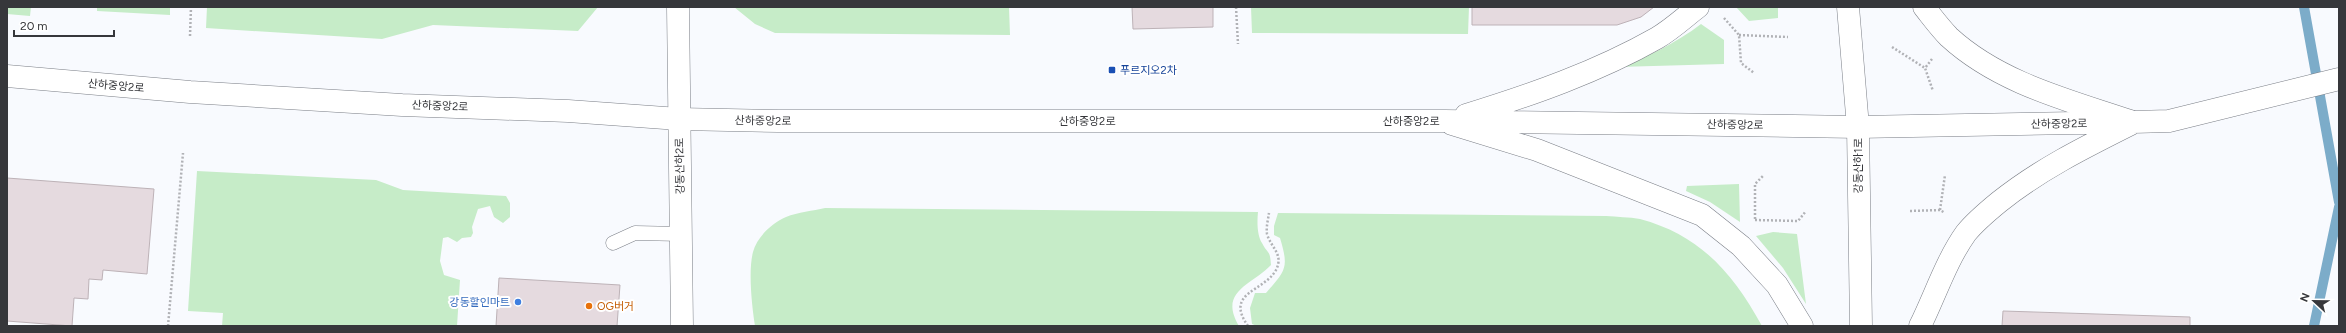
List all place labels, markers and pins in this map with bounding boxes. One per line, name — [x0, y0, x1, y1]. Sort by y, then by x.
place label: 푸르지오2차 — [1120, 64, 1177, 77]
marker: 푸르지오2차 — [1107, 65, 1117, 75]
place label: 강동할인마트 — [449, 296, 510, 309]
marker: 강동할인마트 — [513, 297, 523, 307]
place label: OG버거 — [597, 300, 634, 313]
marker: OG버거 — [584, 301, 594, 311]

